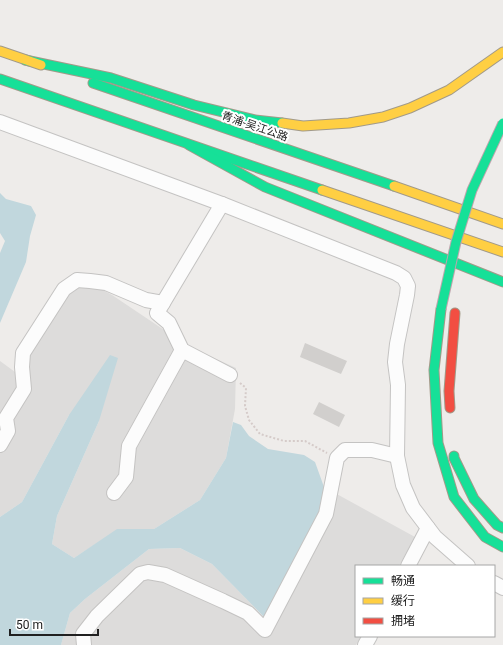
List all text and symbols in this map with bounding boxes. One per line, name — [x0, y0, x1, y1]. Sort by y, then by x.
street label: 青浦-吴江公路 — [220, 109, 290, 144]
legend — [355, 565, 495, 637]
text: 畅通 — [391, 574, 415, 588]
text: 缓行 — [391, 594, 415, 608]
scale bar — [10, 611, 98, 637]
text: 拥堵 — [391, 614, 415, 628]
text: 50 m — [16, 618, 43, 632]

